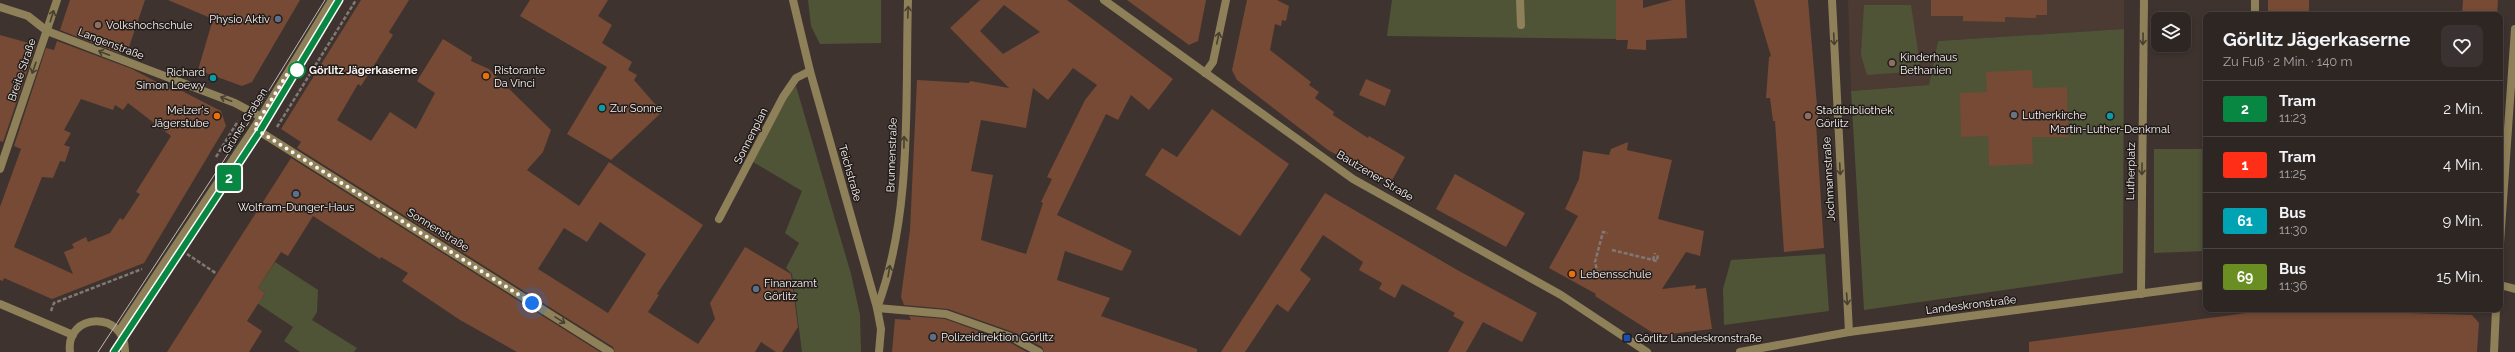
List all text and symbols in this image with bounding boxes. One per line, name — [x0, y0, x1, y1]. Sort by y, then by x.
one-way arrow — [904, 6, 912, 19]
one-way arrow — [49, 9, 56, 22]
map controls — [2151, 12, 2191, 52]
button: layers — [2151, 12, 2191, 52]
place label: Physio Aktiv — [209, 13, 270, 26]
marker: Physio Aktiv — [273, 14, 283, 24]
place label: Volkshochschule — [106, 19, 193, 32]
marker: Volkshochschule — [93, 20, 103, 30]
street label: Langenstraße — [76, 25, 146, 63]
button: heart — [2441, 25, 2483, 67]
text: Görlitz Jägerkaserne — [2223, 28, 2410, 50]
one-way arrow — [1214, 32, 1222, 45]
one-way arrow — [1830, 32, 1838, 45]
one-way arrow — [2139, 32, 2147, 45]
street label: Breite Straße — [5, 36, 39, 103]
one-way arrow — [99, 49, 111, 57]
place label: Kinderhaus Bethanien — [1900, 51, 1957, 77]
text: Zu Fuß · 2 Min. · 140 m — [2223, 54, 2353, 69]
marker: Kinderhaus Bethanien — [1887, 58, 1897, 68]
marker: Görlitz Jägerkaserne — [288, 61, 306, 79]
one-way arrow — [30, 62, 38, 74]
place label: Görlitz Jägerkaserne — [309, 64, 418, 77]
place label: Ristorante Da Vinci — [494, 64, 546, 90]
place label: Richard Simon Loewy — [136, 66, 205, 92]
marker: Ristorante Da Vinci — [481, 71, 491, 81]
marker: Richard Simon Loewy — [208, 73, 218, 83]
street label: Grüner Graben — [220, 86, 270, 156]
text: Tram — [2279, 92, 2316, 110]
one-way arrow — [220, 95, 232, 103]
text: 2 Min. — [2443, 100, 2483, 118]
text: 2 — [2241, 101, 2249, 117]
place label: Zur Sonne — [610, 102, 663, 115]
marker: Zur Sonne — [597, 103, 607, 113]
place label: Melzer's Jägerstube — [152, 104, 210, 130]
place label: Stadtbibliothek Görlitz — [1816, 104, 1893, 130]
street label: Sonnenplan — [731, 106, 771, 166]
place label: Lutherkirche — [2022, 109, 2087, 122]
marker: Lutherkirche — [2009, 110, 2019, 120]
text: 11:23 — [2279, 110, 2306, 125]
marker: Melzer's Jägerstube — [212, 111, 222, 121]
marker: Stadtbibliothek Görlitz — [1803, 111, 1813, 121]
marker: Martin-Luther-Denkmal — [2105, 111, 2115, 121]
street label: Brunnenstraße — [884, 117, 900, 193]
place label: Martin-Luther-Denkmal — [2050, 123, 2170, 136]
one-way arrow — [901, 136, 908, 149]
street label: Jochmannstraße — [1820, 136, 1838, 222]
street label: Lutherplatz — [2124, 141, 2138, 200]
street label: Teichstraße — [836, 143, 864, 203]
street label: Bautzener Straße — [1334, 148, 1416, 204]
text: Tram — [2279, 148, 2316, 166]
text: 4 Min. — [2443, 156, 2483, 174]
text: 1 — [2242, 157, 2248, 173]
one-way arrow — [1836, 162, 1843, 175]
one-way arrow — [2138, 162, 2146, 175]
line badge: 2 — [216, 165, 242, 191]
text: 11:25 — [2279, 166, 2306, 181]
text: 2 — [225, 170, 233, 186]
marker: Wolfram-Dunger-Haus — [291, 189, 301, 199]
place label: Wolfram-Dunger-Haus — [238, 201, 354, 214]
text: Bus — [2279, 204, 2306, 222]
street label: Sonnenstraße — [405, 206, 472, 254]
text: 9 Min. — [2442, 212, 2483, 230]
text: 61 — [2237, 213, 2253, 229]
text: 11:30 — [2279, 222, 2307, 237]
text: Bus — [2279, 260, 2306, 278]
one-way arrow — [885, 264, 893, 277]
place label: Lebensschule — [1580, 268, 1652, 281]
text: 15 Min. — [2437, 268, 2483, 286]
marker: Lebensschule — [1567, 269, 1577, 279]
text: 69 — [2237, 269, 2253, 285]
place label: Finanzamt Görlitz — [764, 277, 817, 303]
text: 11:36 — [2279, 278, 2307, 293]
marker: Finanzamt Görlitz — [751, 284, 761, 294]
one-way arrow — [1843, 292, 1851, 305]
your location — [522, 293, 542, 313]
street label: Landeskronstraße — [1925, 293, 2018, 317]
one-way arrow — [554, 316, 565, 324]
place label: Polizeidirektion Görlitz — [941, 331, 1054, 344]
marker: Polizeidirektion Görlitz — [928, 332, 938, 342]
place label: Görlitz Landeskronstraße — [1635, 332, 1762, 345]
marker: Görlitz Landeskronstraße — [1622, 333, 1632, 343]

